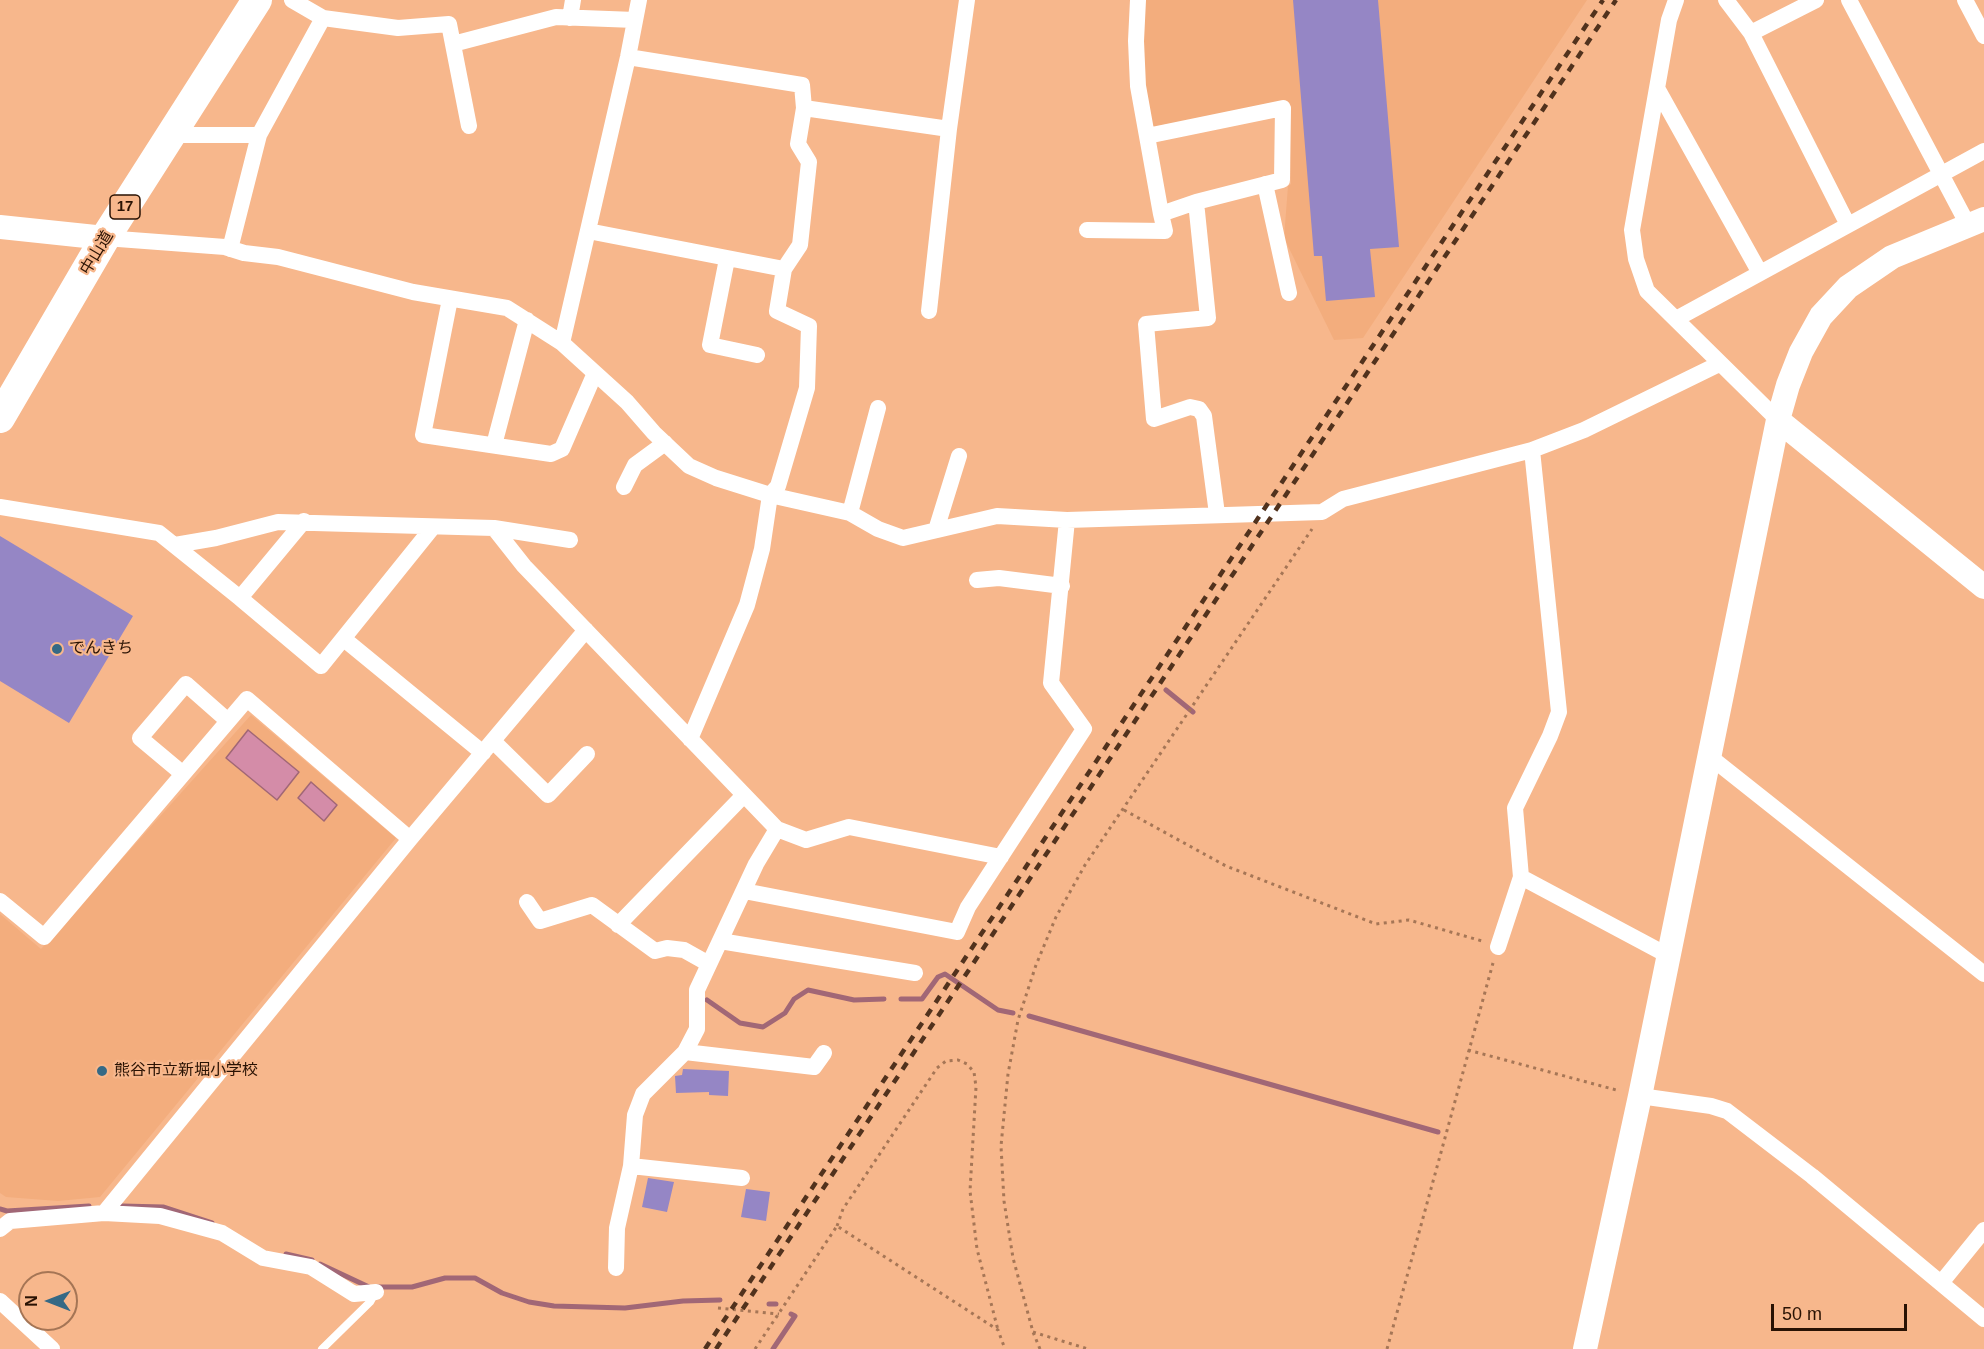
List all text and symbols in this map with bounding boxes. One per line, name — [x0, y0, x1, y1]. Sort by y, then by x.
road number: 17 — [110, 195, 140, 219]
street label: 中山道 — [76, 227, 118, 279]
place label: でんきち — [69, 639, 133, 659]
marker: でんきち — [50, 642, 64, 656]
place label: 熊谷市立新堀小学校 — [114, 1061, 258, 1081]
marker: 熊谷市立新堀小学校 — [95, 1064, 109, 1078]
north arrow — [18, 1271, 78, 1331]
scale bar — [1774, 1292, 1910, 1330]
text: N — [23, 1295, 40, 1307]
text: 50 m — [1782, 1304, 1822, 1324]

